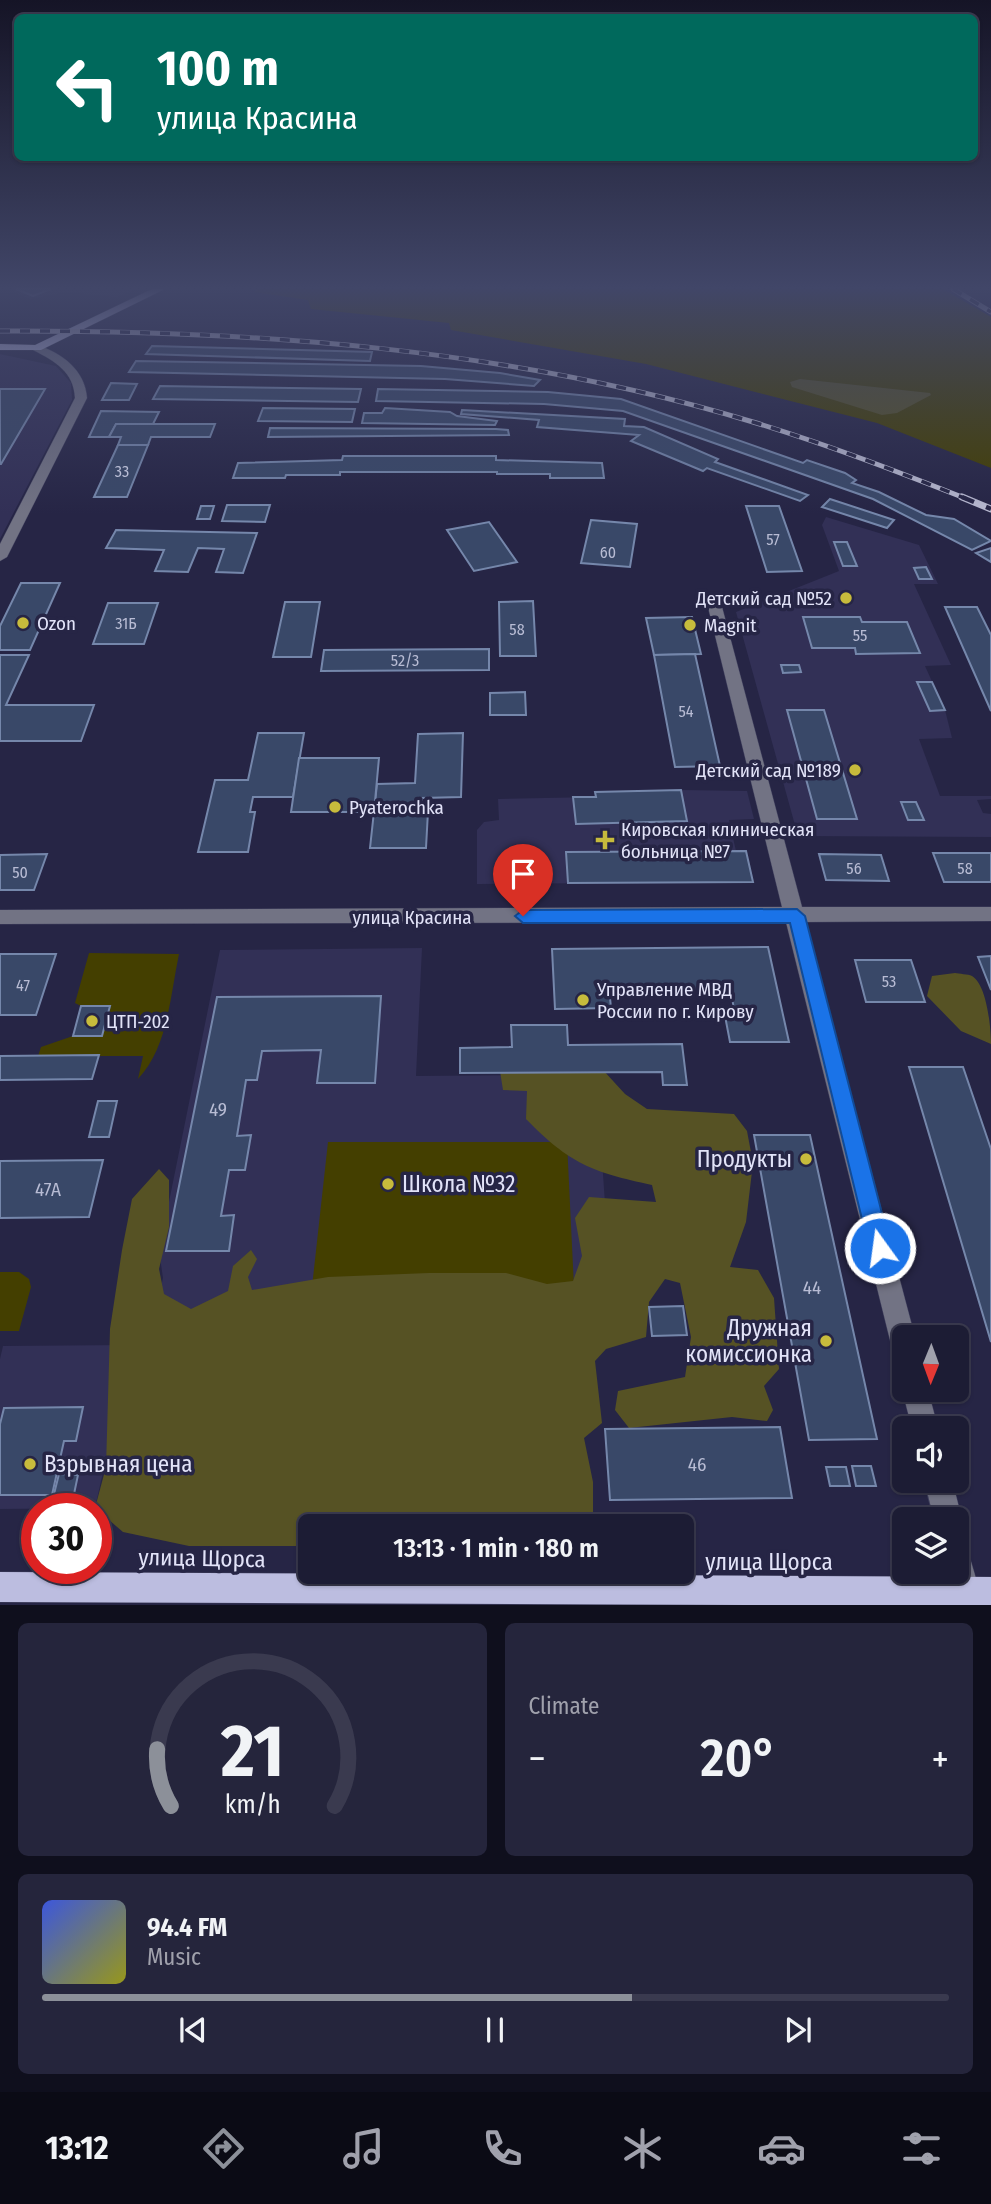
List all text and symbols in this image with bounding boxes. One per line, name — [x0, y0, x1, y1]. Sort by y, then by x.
text: 100 m — [157, 39, 279, 98]
icon: left — [42, 42, 133, 133]
text: улица Красина — [157, 99, 358, 137]
house number: 33 — [115, 462, 129, 481]
house number: 57 — [766, 530, 780, 549]
house number: 60 — [600, 543, 616, 562]
place label: Детский сад №52 — [695, 587, 832, 610]
marker: Детский сад №52 — [838, 590, 854, 606]
place label: Ozon — [37, 612, 76, 635]
house number: 31Б — [115, 614, 137, 633]
place label: Magnit — [704, 614, 757, 637]
marker: Ozon — [15, 615, 31, 631]
marker: Magnit — [682, 617, 698, 633]
house number: 58 — [509, 620, 525, 639]
house number: 55 — [853, 626, 867, 645]
house number: 52/3 — [391, 651, 419, 670]
house number: 54 — [678, 702, 694, 721]
place label: Детский сад №189 — [695, 759, 841, 782]
marker: Детский сад №189 — [847, 762, 863, 778]
place label: Pyaterochka — [349, 796, 444, 819]
marker: Pyaterochka — [327, 799, 343, 815]
place label: Кировская клиническая больница №7 — [621, 818, 814, 863]
marker: Кировская клиническая больница №7 — [595, 830, 615, 850]
pin — [493, 844, 553, 916]
icon: arrive — [504, 855, 542, 893]
house number: 56 — [846, 859, 862, 878]
house number: 58 — [957, 859, 973, 878]
house number: 50 — [12, 863, 28, 882]
street label: улица Красина — [352, 906, 472, 929]
house number: 53 — [882, 972, 896, 991]
house number: 47 — [16, 976, 30, 995]
place label: Управление МВД России по г. Кирову — [596, 978, 754, 1023]
marker: Управление МВД России по г. Кирову — [575, 992, 591, 1008]
place label: ЦТП-202 — [106, 1010, 170, 1033]
marker: ЦТП-202 — [84, 1013, 100, 1029]
house number: 49 — [209, 1098, 227, 1121]
place label: Продукты — [697, 1145, 792, 1173]
marker: Продукты — [798, 1151, 814, 1167]
place label: Школа №32 — [402, 1170, 515, 1198]
marker: Школа №32 — [380, 1176, 396, 1192]
house number: 47А — [35, 1178, 61, 1201]
position arrow — [843, 1211, 917, 1285]
house number: 44 — [803, 1276, 821, 1299]
place label: Дружная комиссионка — [685, 1314, 812, 1368]
north arrow — [892, 1325, 970, 1402]
map controls — [892, 1325, 969, 1584]
marker: Дружная комиссионка — [818, 1333, 834, 1349]
button: sound — [892, 1416, 969, 1493]
place label: Взрывная цена — [44, 1450, 193, 1478]
house number: 46 — [688, 1453, 706, 1476]
marker: Взрывная цена — [22, 1456, 38, 1472]
speed limit sign: 30 — [21, 1493, 112, 1584]
button: layers — [892, 1507, 969, 1584]
text: 13:13 · 1 min · 180 m — [393, 1533, 599, 1564]
street label: улица Щорса — [138, 1543, 266, 1573]
street label: улица Щорса — [705, 1548, 833, 1576]
text: Climate — [529, 1692, 599, 1720]
text: 21 — [220, 1708, 284, 1795]
text: 20° — [701, 1727, 777, 1790]
text: − — [529, 1736, 546, 1782]
text: + — [932, 1736, 949, 1782]
text: km/h — [224, 1789, 280, 1819]
text: 94.4 FM — [147, 1912, 227, 1943]
text: Music — [147, 1943, 201, 1971]
icon: previous — [174, 2011, 212, 2049]
icon: pause — [476, 2011, 514, 2049]
icon: next — [779, 2011, 817, 2049]
icon: directions — [199, 2124, 248, 2173]
icon: music — [339, 2124, 388, 2173]
icon: phone — [478, 2124, 527, 2173]
icon: climate — [618, 2124, 667, 2173]
icon: car — [757, 2124, 806, 2173]
icon: filters — [897, 2124, 946, 2173]
text: 13:12 — [45, 2129, 109, 2167]

